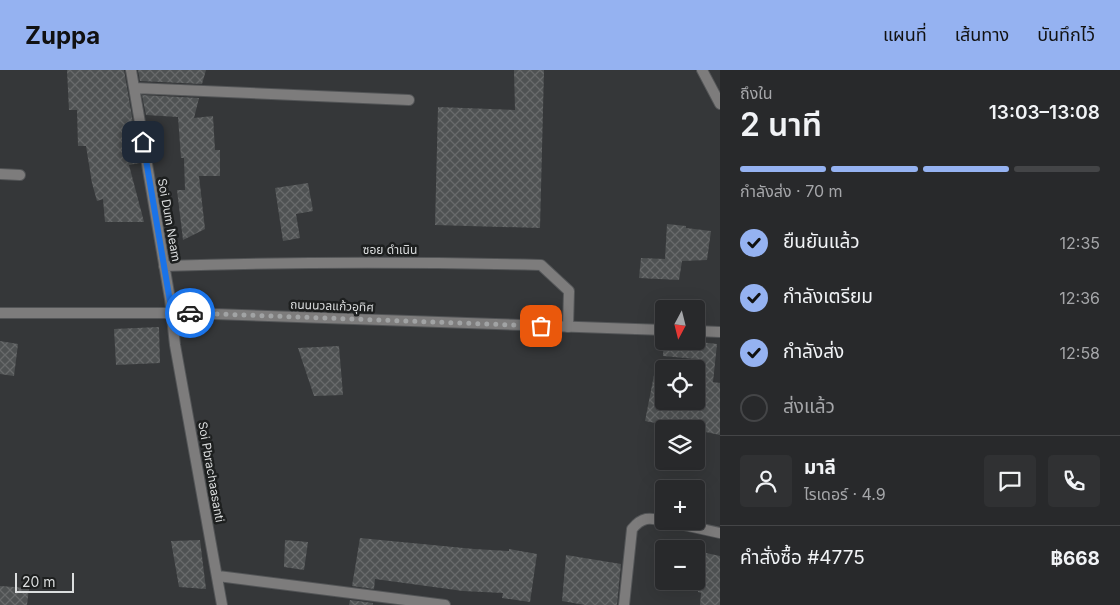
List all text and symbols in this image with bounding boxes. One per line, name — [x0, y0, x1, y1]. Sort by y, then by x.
text: Zuppa — [25, 21, 100, 50]
text: แผนที่ — [883, 24, 927, 45]
text: เส้นทาง — [955, 24, 1009, 45]
text: บันทึกไว้ — [1037, 24, 1095, 45]
text: ถึงใน — [740, 83, 773, 103]
text: 13:03–13:08 — [989, 101, 1100, 124]
text: 2 นาที — [740, 105, 822, 144]
pin — [122, 121, 164, 163]
icon: home — [129, 128, 157, 156]
street label: Soi Dum Neam — [155, 177, 184, 263]
text: กำลังส่ง · 70 m — [740, 181, 843, 201]
icon: check — [740, 229, 768, 257]
text: ยืนยันแล้ว — [783, 230, 860, 253]
text: 12:35 — [1060, 233, 1100, 253]
street label: ซอย ดำเนิน — [363, 242, 417, 257]
icon: check — [740, 284, 768, 312]
text: กำลังเตรียม — [783, 285, 873, 308]
courier — [165, 288, 215, 338]
text: 12:36 — [1059, 288, 1100, 308]
street label: ถนนนวลแก้วอุทิศ — [290, 297, 374, 314]
icon: car — [176, 299, 204, 327]
north arrow — [655, 300, 705, 350]
map controls — [655, 300, 705, 590]
pin — [520, 305, 562, 347]
icon: bag — [527, 312, 555, 340]
icon: check — [740, 339, 768, 367]
text: กำลังส่ง — [783, 340, 844, 363]
text: 12:58 — [1060, 343, 1100, 363]
button: locate — [655, 360, 705, 410]
text: ส่งแล้ว — [783, 395, 835, 418]
street label: Soi Pbrachaasanti — [195, 420, 228, 523]
button: layers — [655, 420, 705, 470]
button: person — [740, 455, 792, 507]
button: chat — [984, 455, 1036, 507]
button: phone — [1048, 455, 1100, 507]
text: มาลี — [804, 456, 836, 479]
button: + — [655, 480, 705, 530]
text: ไรเดอร์ · 4.9 — [804, 484, 886, 504]
button: − — [655, 540, 705, 590]
text: คำสั่งซื้อ #4775 — [740, 546, 865, 569]
text: ฿668 — [1050, 547, 1100, 570]
scale bar — [15, 570, 74, 593]
text: 20 m — [22, 573, 56, 590]

